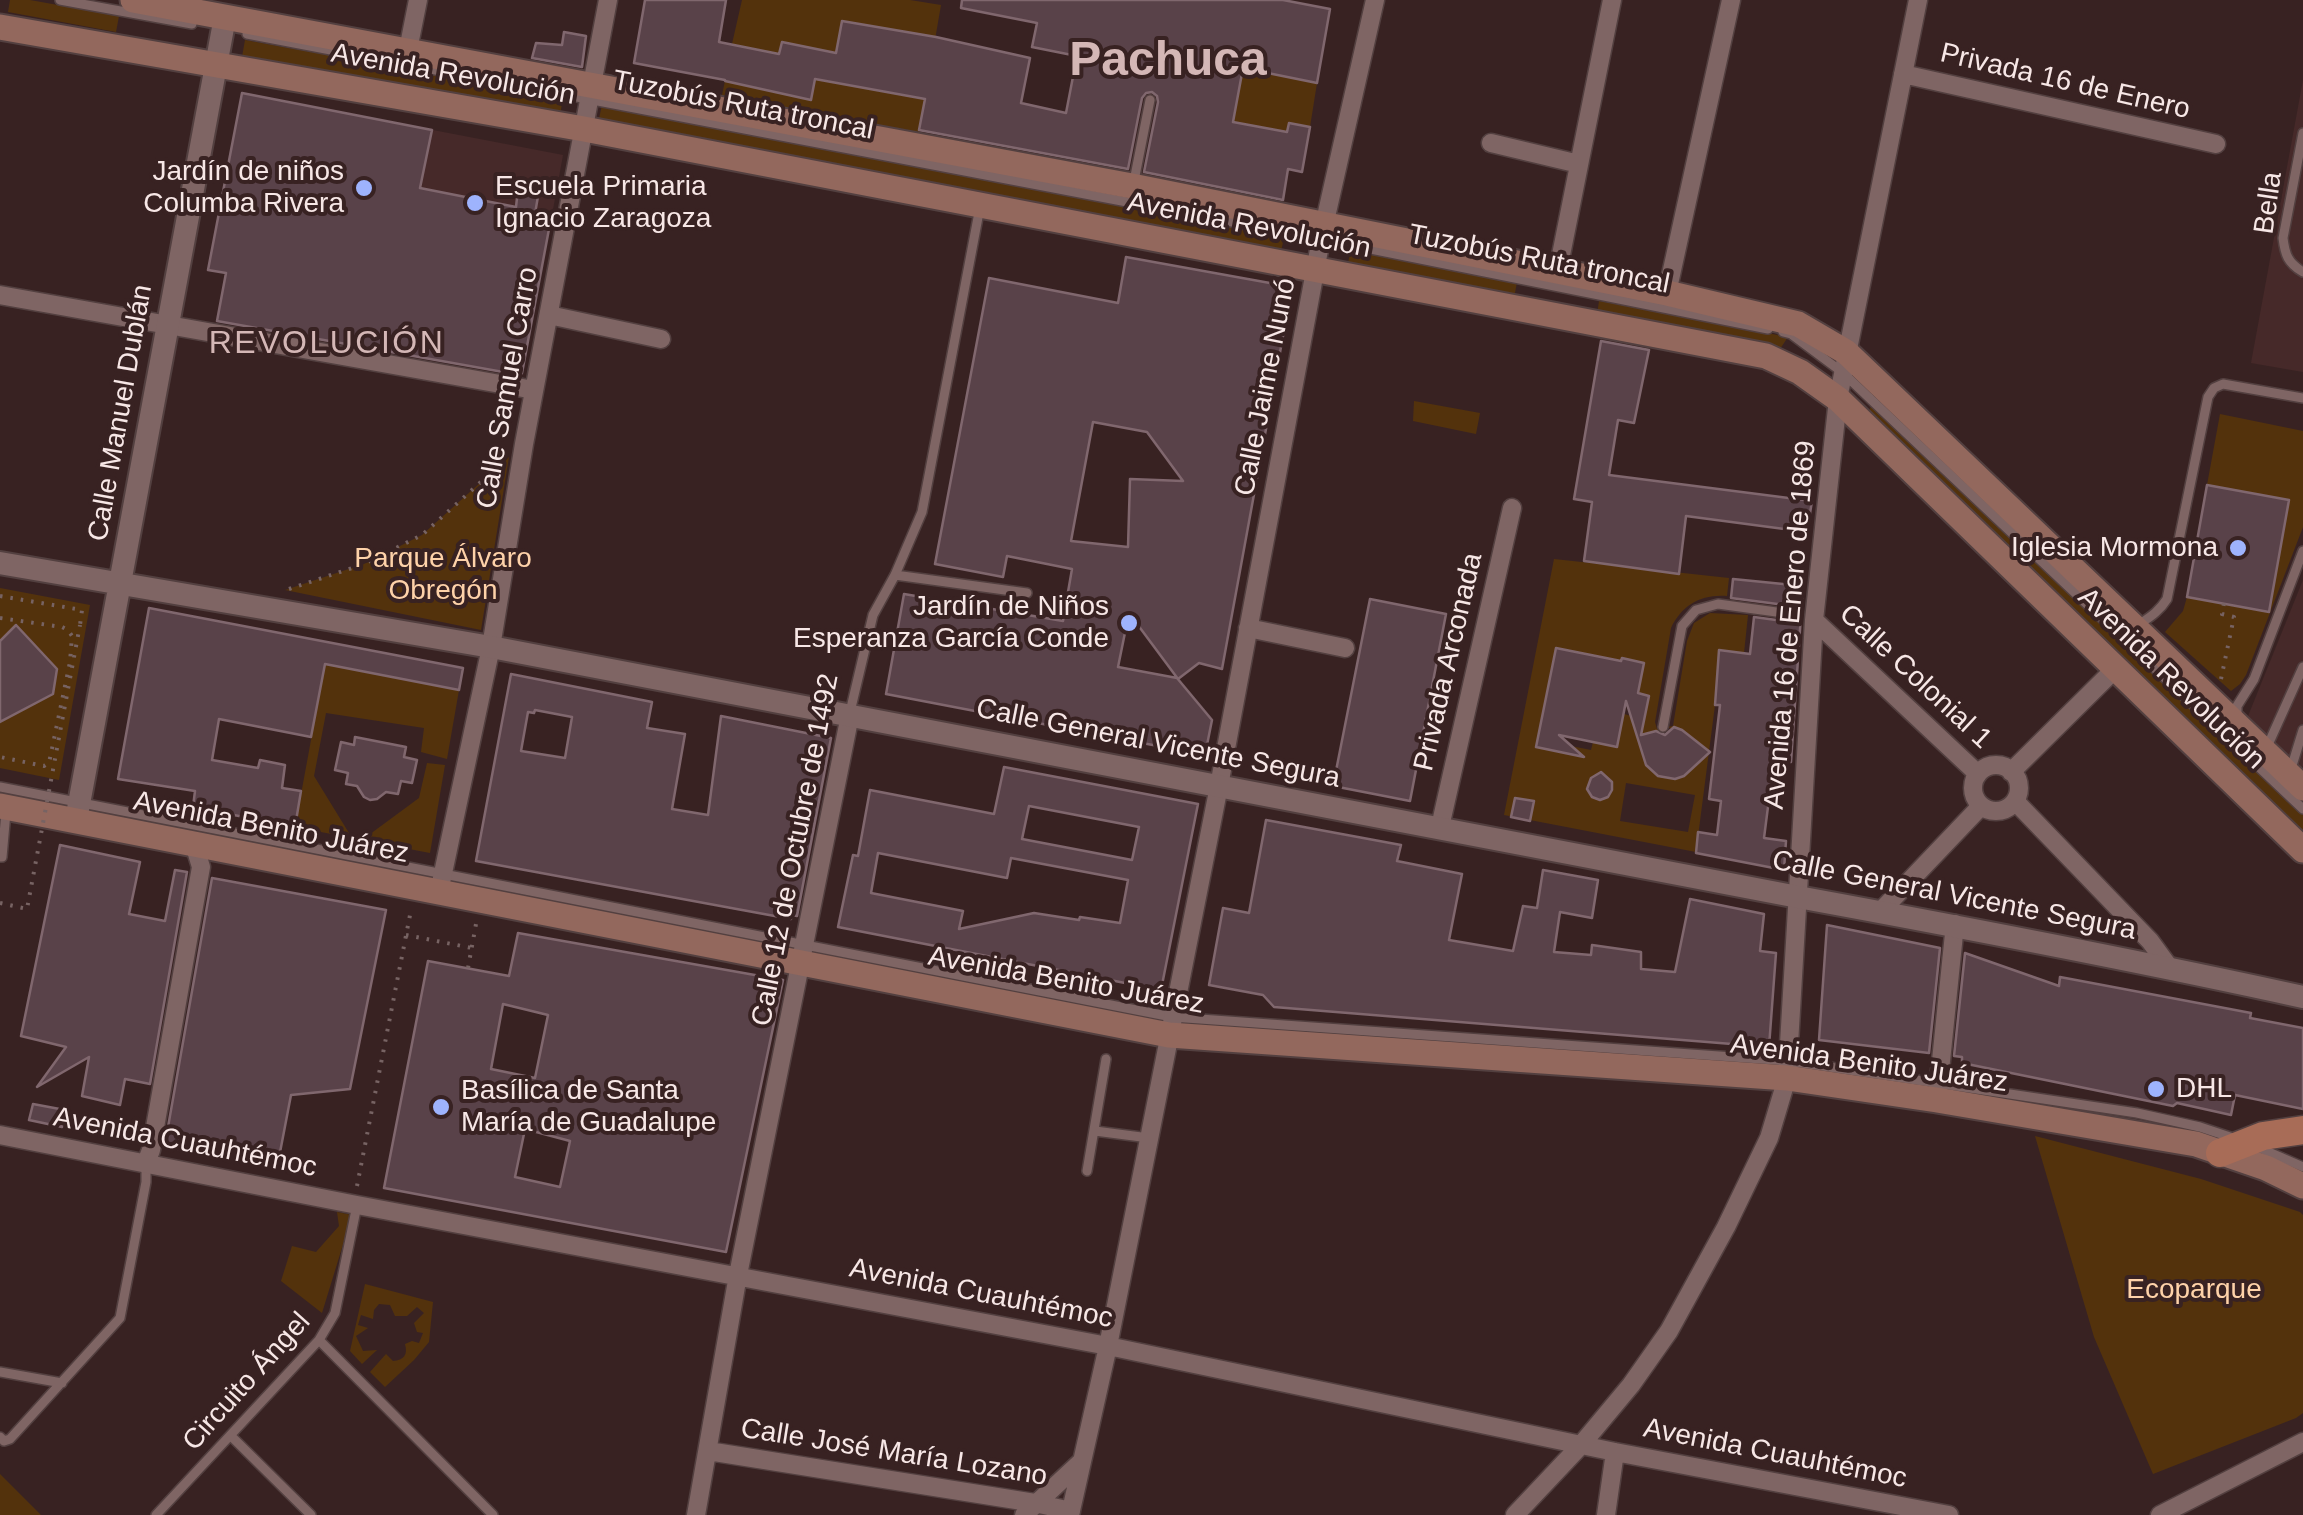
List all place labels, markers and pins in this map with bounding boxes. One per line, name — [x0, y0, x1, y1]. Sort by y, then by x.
place label: Jardín de niños Columba Rivera — [143, 155, 344, 221]
place label: Escuela Primaria Ignacio Zaragoza — [495, 170, 711, 236]
marker: Jardín de niños Columba Rivera — [353, 177, 375, 199]
marker: Escuela Primaria Ignacio Zaragoza — [464, 192, 486, 214]
place label: Iglesia Mormona — [2011, 531, 2218, 565]
marker: Iglesia Mormona — [2227, 537, 2249, 559]
place label: Jardín de Niños Esperanza García Conde — [793, 590, 1109, 656]
marker: Jardín de Niños Esperanza García Conde — [1118, 612, 1140, 634]
place label: DHL — [2176, 1072, 2232, 1106]
place label: Basílica de Santa María de Guadalupe — [461, 1074, 716, 1140]
marker: DHL — [2145, 1078, 2167, 1100]
marker: Basílica de Santa María de Guadalupe — [430, 1096, 452, 1118]

